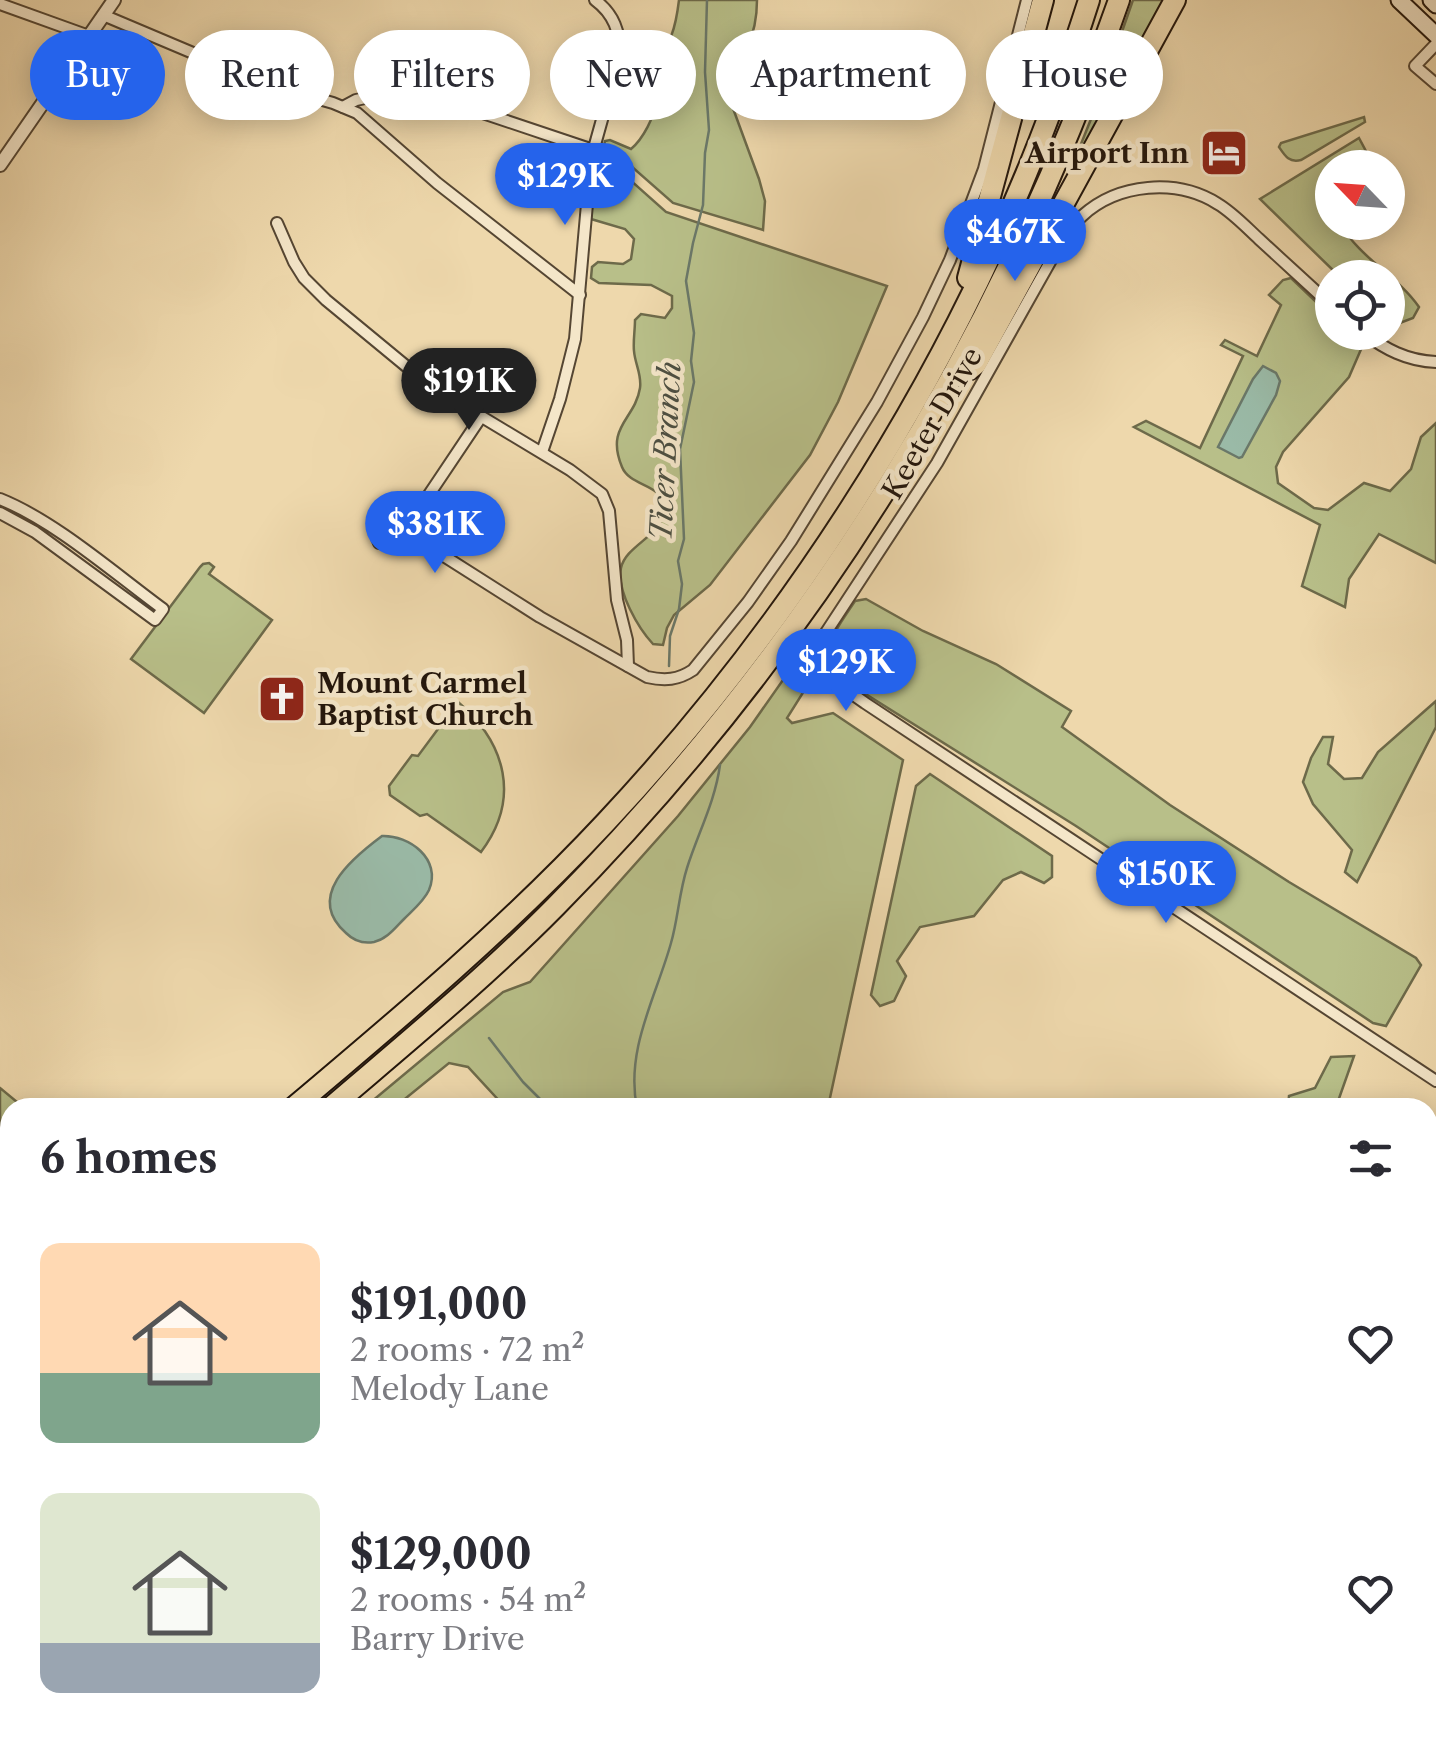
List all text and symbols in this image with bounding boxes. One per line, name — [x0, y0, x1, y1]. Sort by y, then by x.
chip: Buy — [30, 30, 165, 120]
chip: Rent — [185, 30, 334, 120]
chip: Filters — [354, 30, 530, 120]
chip: New — [550, 30, 696, 120]
chip: Apartment — [716, 30, 966, 120]
chip: House — [986, 30, 1163, 120]
hotel icon: Airport Inn — [1198, 127, 1250, 179]
place label: Airport Inn — [1024, 136, 1189, 170]
pin: $129K — [495, 143, 635, 228]
north arrow — [1315, 150, 1405, 240]
map controls — [1315, 150, 1405, 350]
text: $129K — [517, 156, 613, 195]
pin: $467K — [945, 199, 1085, 284]
text: $467K — [966, 212, 1064, 251]
button: locate — [1315, 260, 1405, 350]
street label: Keeter Drive — [875, 341, 989, 505]
pin: $191K — [399, 348, 539, 433]
water label: Ticer Branch — [642, 360, 689, 542]
text: $191K — [423, 361, 515, 400]
pin: $381K — [365, 491, 505, 576]
text: $381K — [387, 504, 483, 543]
pin: $129K — [776, 629, 916, 714]
text: $129K — [798, 642, 894, 681]
place label: Mount Carmel Baptist Church — [317, 666, 533, 732]
church icon: Mount Carmel Baptist Church — [256, 673, 308, 725]
pin: $150K — [1096, 841, 1236, 926]
text: $150K — [1118, 854, 1214, 893]
icon: filters — [1343, 1131, 1398, 1186]
text: 6 homes — [40, 1132, 218, 1184]
text: $191,000 — [350, 1278, 528, 1330]
icon: home — [120, 1283, 240, 1403]
icon: heart — [1343, 1316, 1398, 1371]
text: 2 rooms · 72 m² — [350, 1330, 585, 1369]
text: Melody Lane — [350, 1369, 549, 1408]
text: $129,000 — [350, 1528, 532, 1580]
icon: home — [120, 1533, 240, 1653]
icon: heart — [1343, 1566, 1398, 1621]
text: 2 rooms · 54 m² — [350, 1580, 586, 1619]
text: Barry Drive — [350, 1619, 525, 1658]

